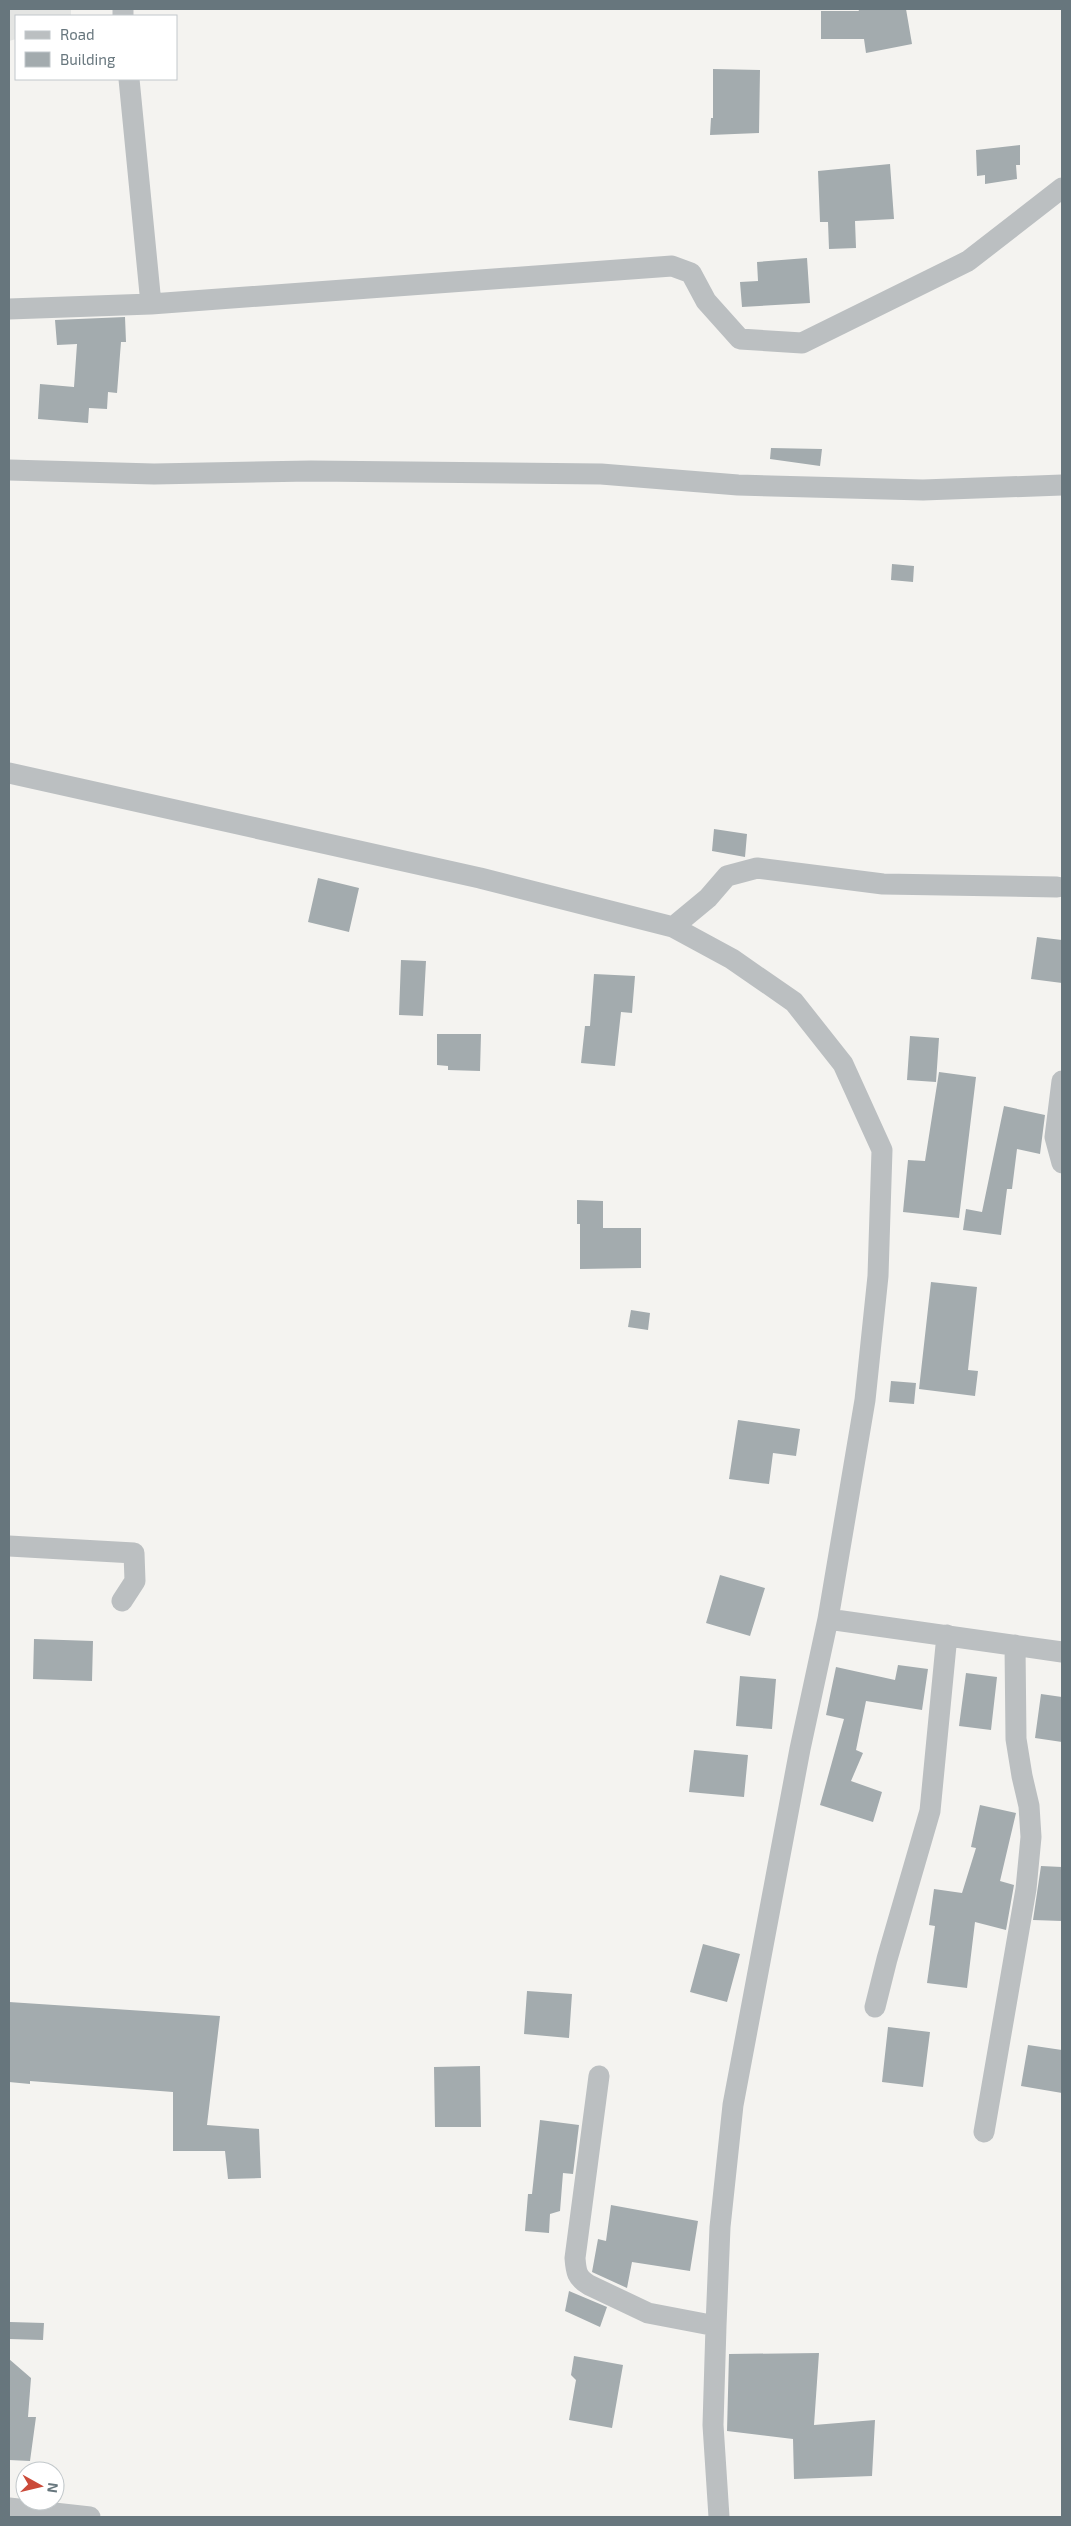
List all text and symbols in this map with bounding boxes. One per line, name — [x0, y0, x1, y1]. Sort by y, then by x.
legend — [15, 15, 178, 80]
text: Road — [60, 25, 95, 43]
text: Building — [60, 50, 116, 68]
north arrow — [15, 2461, 65, 2511]
text: N — [44, 2482, 62, 2494]

